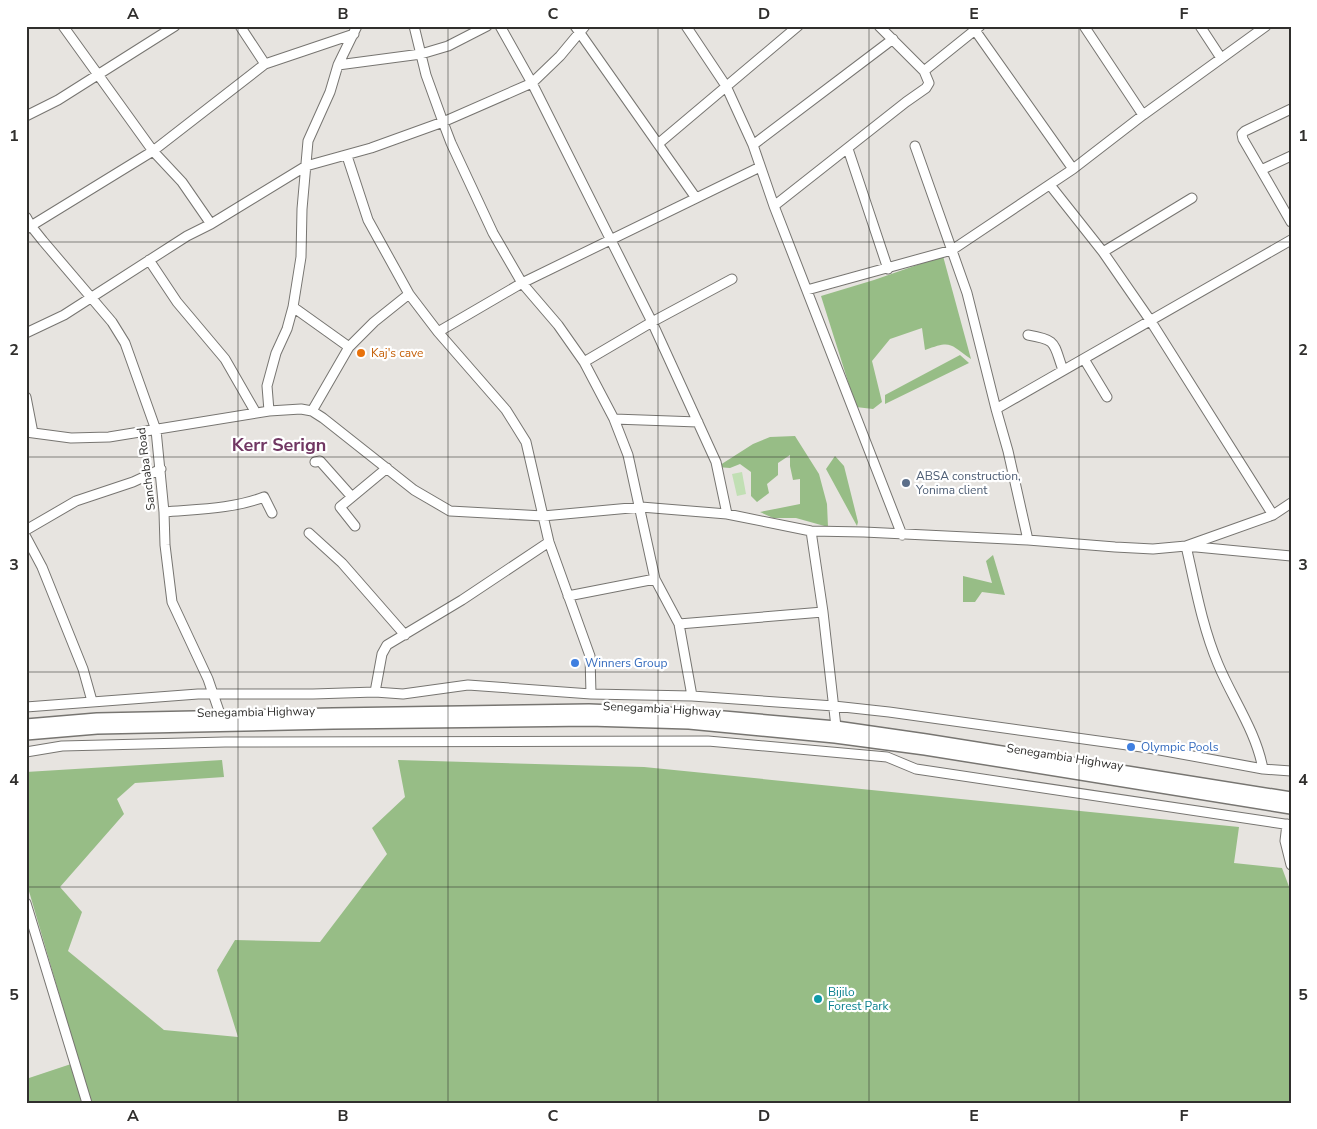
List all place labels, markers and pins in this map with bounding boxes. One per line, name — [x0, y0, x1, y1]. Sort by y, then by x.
place label: Kaj's cave — [371, 345, 423, 361]
marker: Kaj's cave — [355, 347, 367, 359]
place label: ABSA construction, Yonima client — [915, 468, 1021, 498]
marker: ABSA construction, Yonima client — [900, 477, 912, 489]
place label: Winners Group — [585, 655, 667, 671]
marker: Winners Group — [569, 657, 581, 669]
place label: Olympic Pools — [1141, 739, 1219, 755]
marker: Olympic Pools — [1125, 741, 1137, 753]
place label: Bijilo Forest Park — [828, 984, 890, 1014]
marker: Bijilo Forest Park — [812, 993, 824, 1005]

